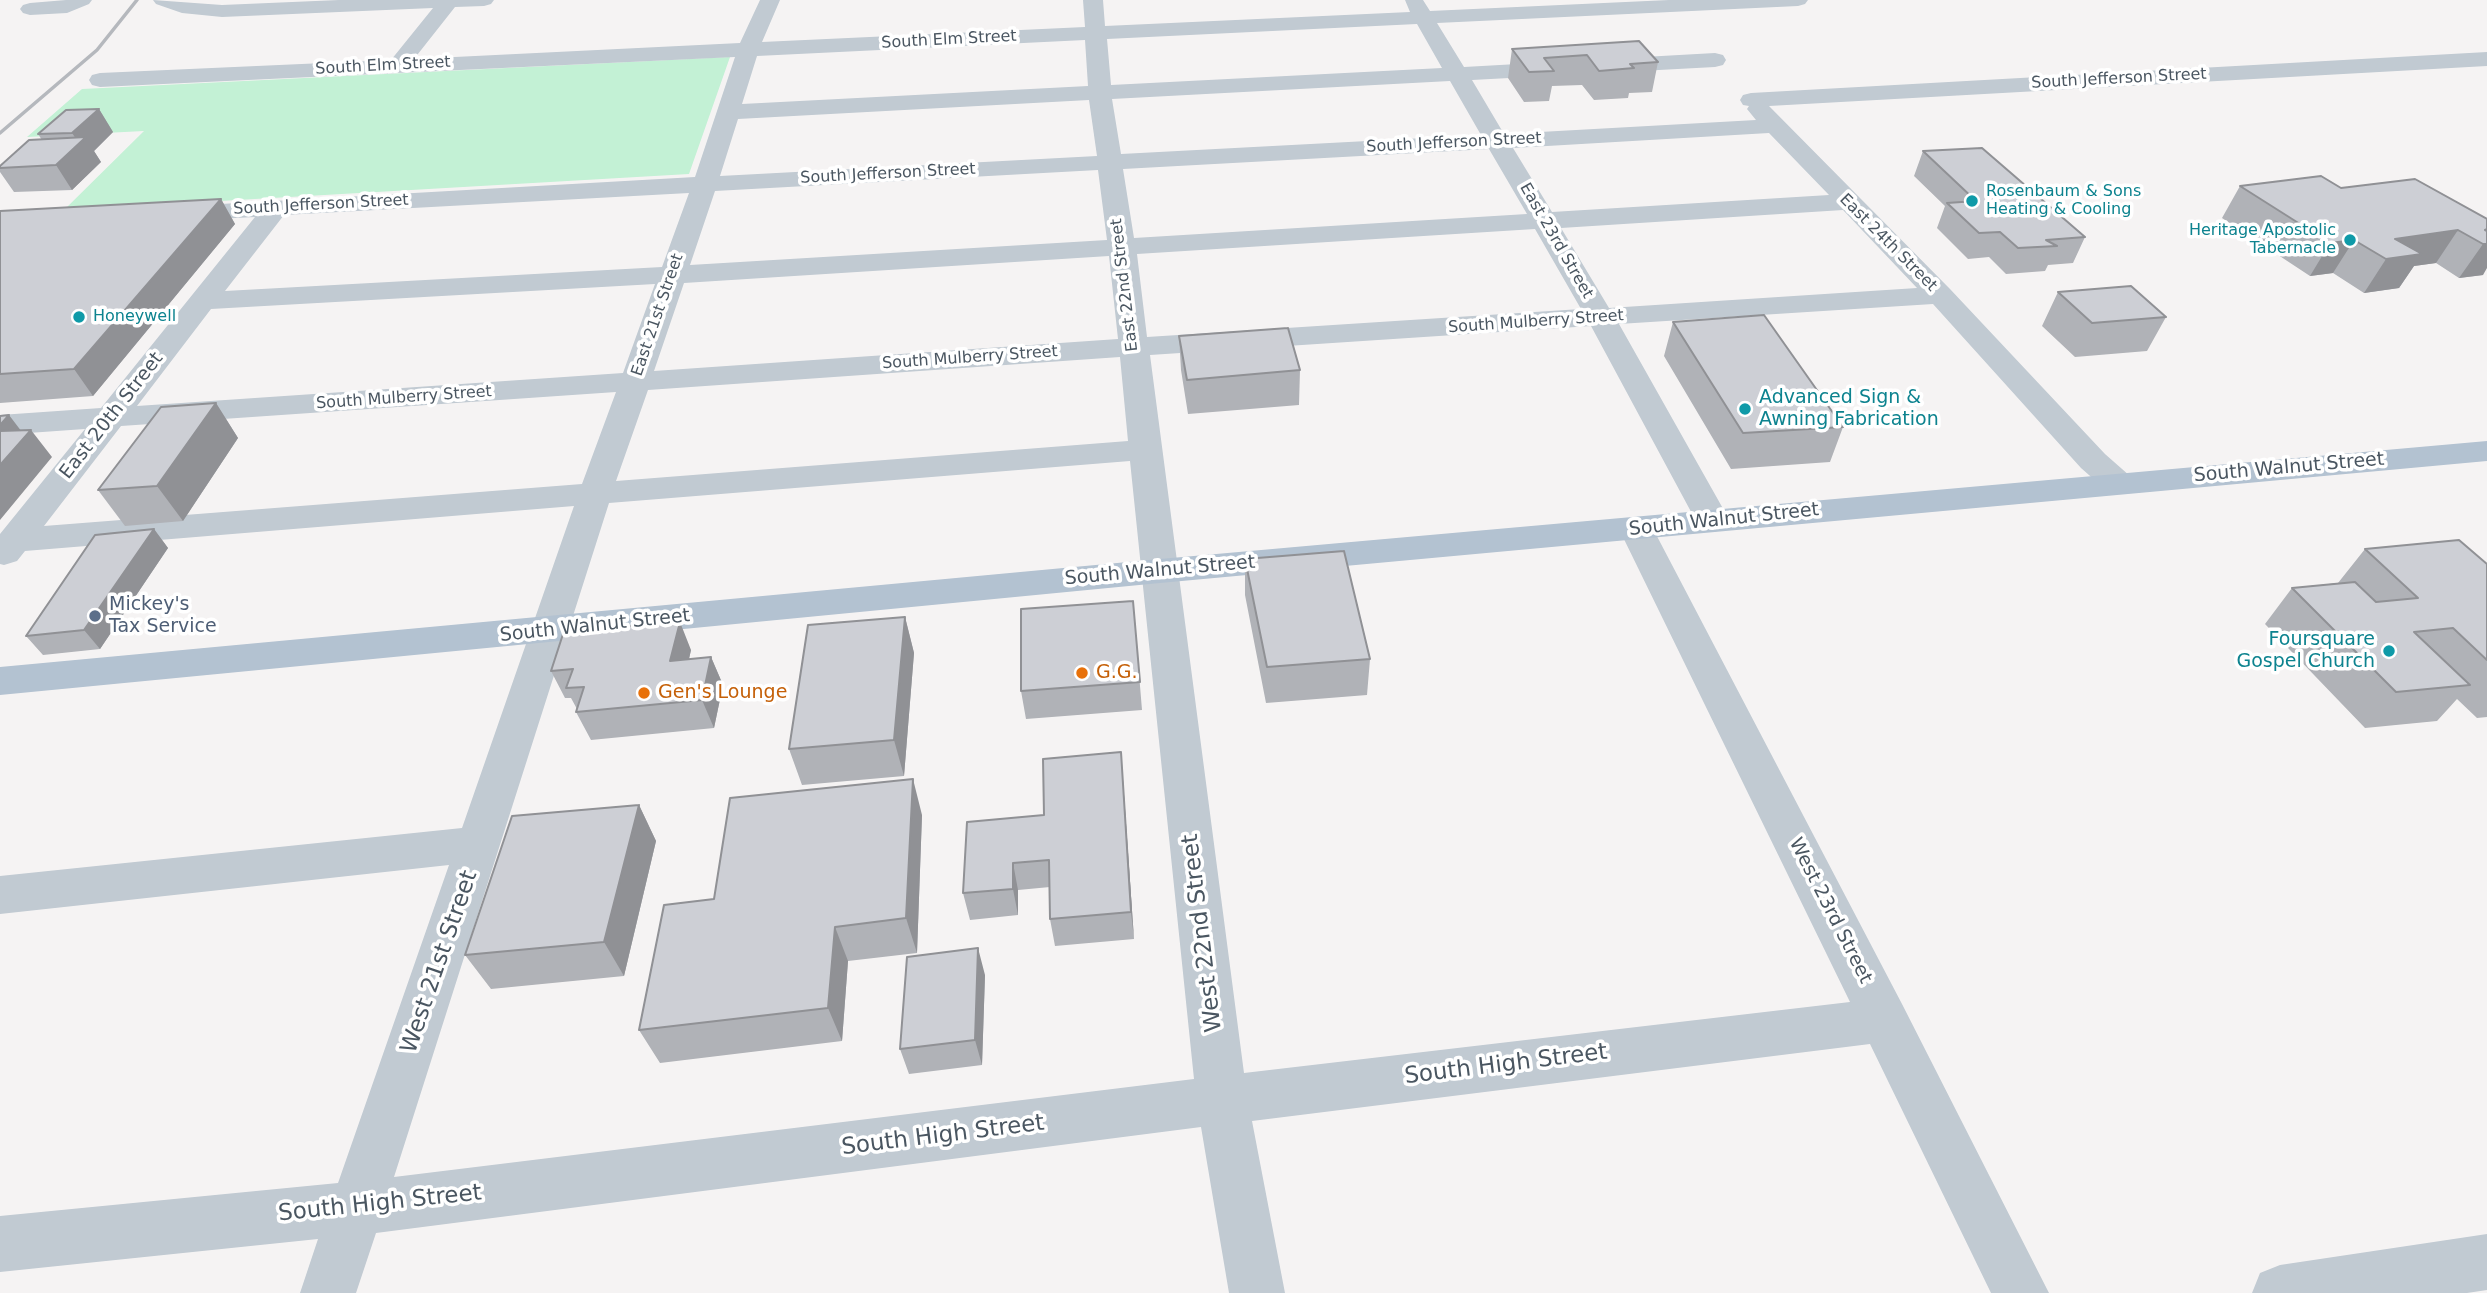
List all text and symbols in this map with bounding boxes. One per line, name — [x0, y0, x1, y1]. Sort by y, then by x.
street label: South Elm Street — [881, 27, 1017, 53]
street label: South Elm Street — [315, 53, 451, 79]
street label: South Jefferson Street — [2031, 65, 2207, 93]
street label: South Jefferson Street — [1366, 129, 1542, 157]
street label: South Jefferson Street — [800, 160, 976, 188]
street label: East 23rd Street — [1515, 180, 1597, 302]
place label: Rosenbaum & Sons Heating & Cooling — [1986, 182, 2141, 220]
street label: East 24th Street — [1835, 190, 1941, 296]
street label: South Jefferson Street — [233, 191, 409, 219]
marker: Rosenbaum & Sons Heating & Cooling — [1964, 193, 1980, 209]
street label: East 22nd Street — [1107, 217, 1143, 353]
place label: Heritage Apostolic Tabernacle — [2189, 221, 2336, 259]
marker: Heritage Apostolic Tabernacle — [2342, 232, 2358, 248]
street label: East 21st Street — [628, 251, 688, 379]
street label: South Mulberry Street — [1448, 306, 1624, 338]
place label: Honeywell — [93, 307, 176, 327]
marker: Honeywell — [71, 309, 87, 325]
street label: South Mulberry Street — [882, 342, 1058, 374]
street label: East 20th Street — [55, 348, 169, 484]
street label: South Mulberry Street — [316, 382, 492, 414]
place label: Advanced Sign & Awning Fabrication — [1759, 387, 1939, 431]
marker: Advanced Sign & Awning Fabrication — [1737, 401, 1753, 417]
street label: South Walnut Street — [2193, 448, 2385, 488]
street label: South Walnut Street — [1628, 499, 1820, 541]
street label: South Walnut Street — [1064, 551, 1256, 591]
place label: Mickey's Tax Service — [109, 594, 217, 638]
street label: South Walnut Street — [499, 605, 691, 647]
marker: Mickey's Tax Service — [87, 608, 103, 624]
place label: Foursquare Gospel Church — [2236, 629, 2375, 673]
marker: Foursquare Gospel Church — [2381, 643, 2397, 659]
place label: G.G. — [1096, 662, 1138, 684]
marker: G.G. — [1074, 665, 1090, 681]
place label: Gen's Lounge — [658, 682, 787, 704]
marker: Gen's Lounge — [636, 685, 652, 701]
street label: West 22nd Street — [1177, 832, 1229, 1034]
street label: West 23rd Street — [1783, 834, 1877, 988]
street label: West 21st Street — [396, 867, 484, 1057]
street label: South High Street — [1403, 1039, 1609, 1091]
street label: South High Street — [840, 1110, 1046, 1162]
street label: South High Street — [277, 1180, 483, 1228]

